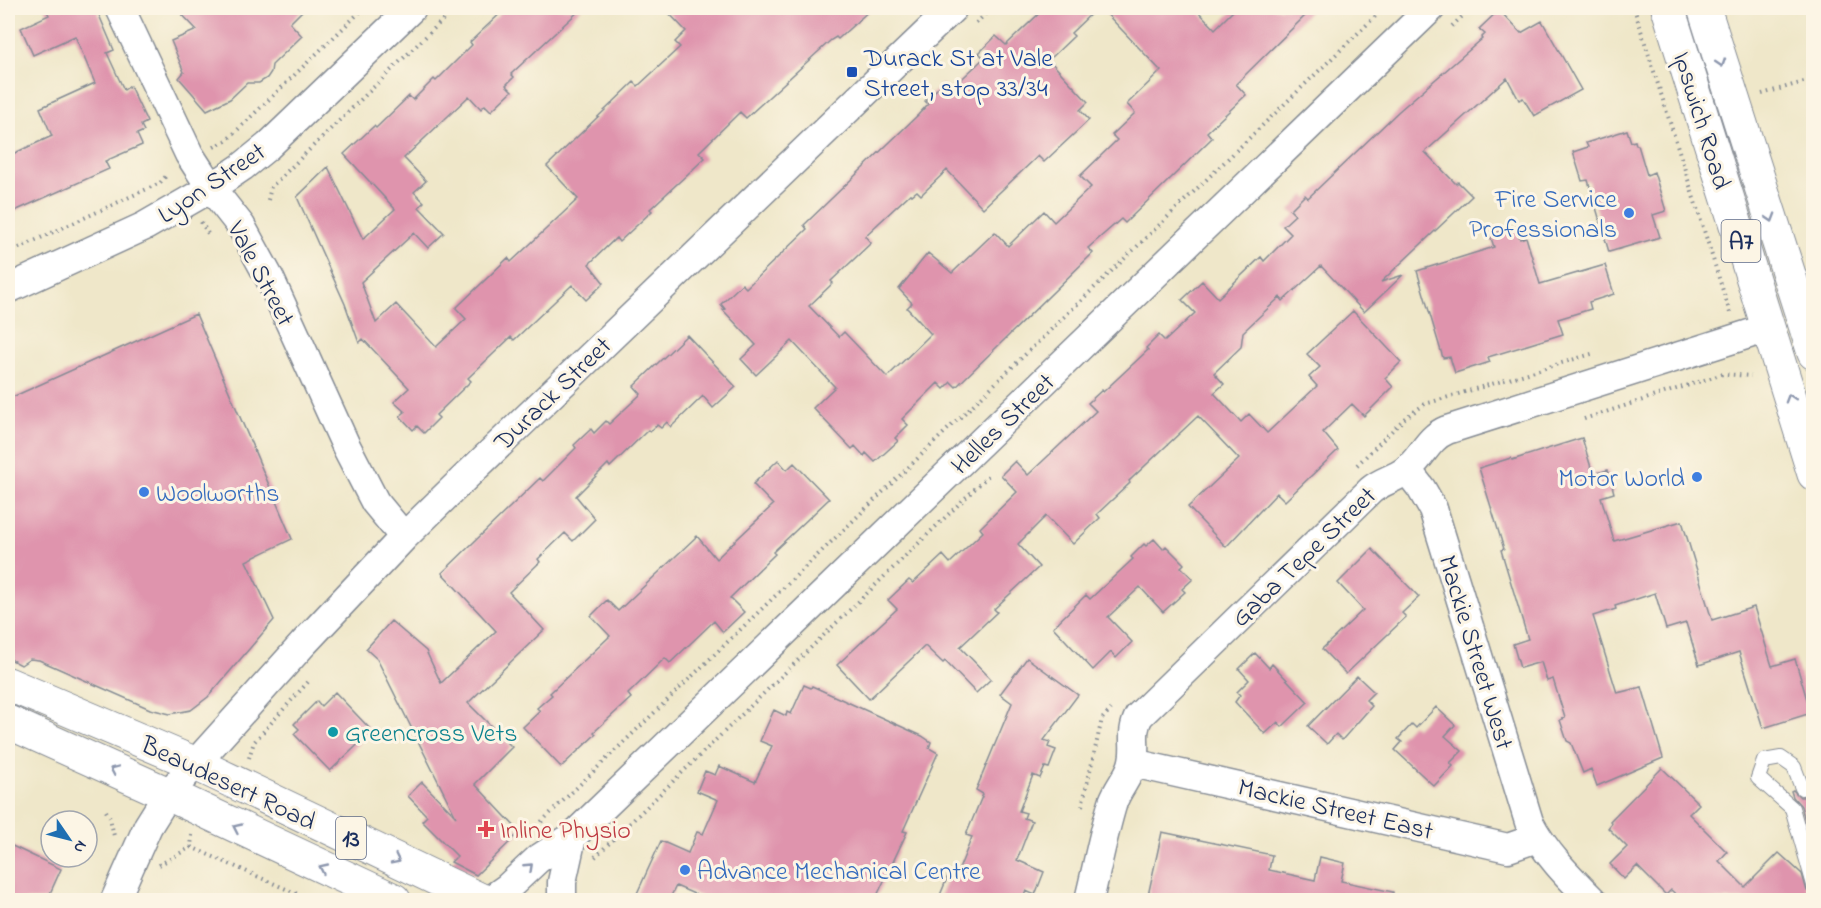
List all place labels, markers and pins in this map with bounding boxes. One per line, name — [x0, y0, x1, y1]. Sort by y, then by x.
place label: Durack St at Vale Street, stop 33/34 — [863, 41, 1053, 109]
marker: Durack St at Vale Street, stop 33/34 — [845, 65, 859, 79]
place label: Fire Service Professionals — [1469, 182, 1617, 250]
marker: Fire Service Professionals — [1622, 206, 1636, 220]
place label: Motor World — [1558, 461, 1685, 499]
marker: Motor World — [1690, 470, 1704, 484]
place label: Woolworths — [156, 476, 279, 514]
marker: Woolworths — [137, 485, 151, 499]
place label: Greencross Vets — [345, 716, 517, 754]
marker: Greencross Vets — [326, 725, 340, 739]
place label: Inline Physio — [500, 813, 631, 851]
marker: Inline Physio — [477, 820, 495, 838]
place label: Advance Mechanical Centre — [697, 854, 981, 892]
marker: Advance Mechanical Centre — [678, 863, 692, 877]

